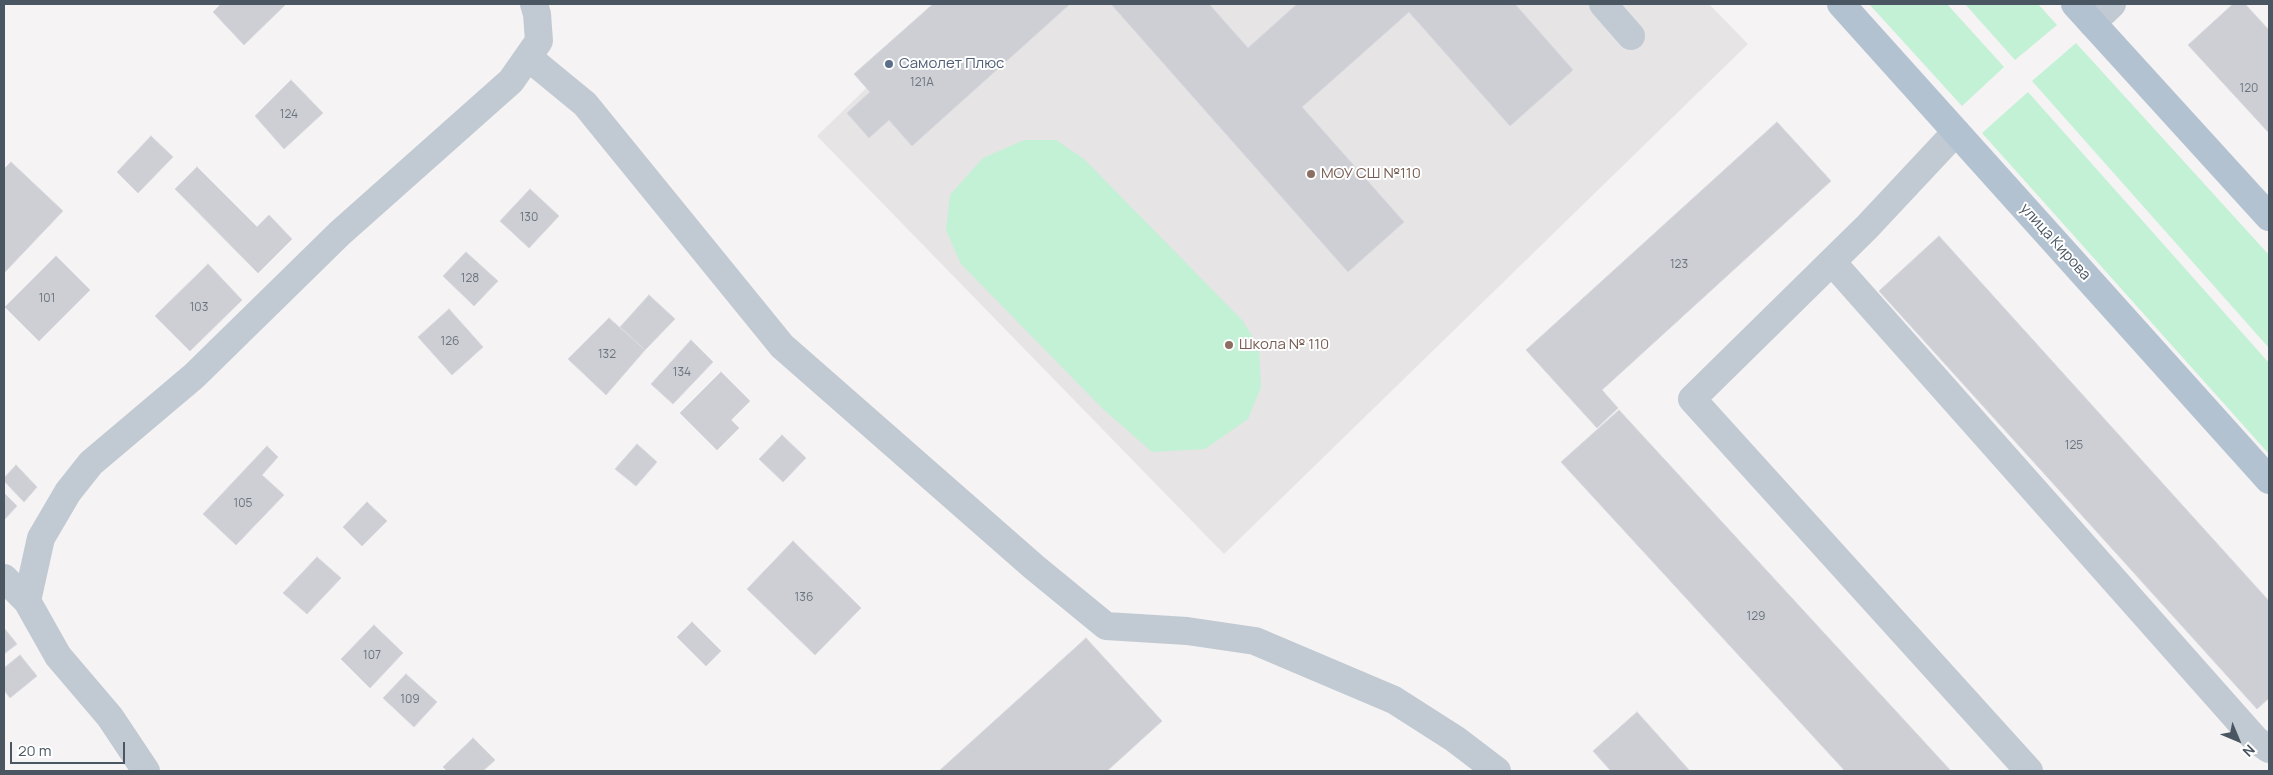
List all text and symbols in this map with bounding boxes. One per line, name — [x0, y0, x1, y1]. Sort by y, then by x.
place label: Самолет Плюс — [899, 55, 1004, 73]
marker: Самолет Плюс — [883, 58, 895, 70]
house number: 121А — [910, 76, 934, 90]
house number: 120 — [2240, 82, 2258, 96]
house number: 124 — [280, 108, 298, 122]
place label: МОУ СШ №110 — [1321, 165, 1421, 183]
marker: МОУ СШ №110 — [1305, 168, 1317, 180]
street label: улица Кирова — [2016, 200, 2094, 284]
house number: 130 — [520, 211, 538, 225]
house number: 123 — [1670, 258, 1688, 272]
house number: 128 — [461, 272, 479, 286]
house number: 101 — [39, 292, 55, 306]
house number: 103 — [190, 301, 208, 315]
house number: 126 — [441, 335, 459, 349]
place label: Школа № 110 — [1239, 336, 1329, 354]
marker: Школа № 110 — [1223, 339, 1235, 351]
house number: 132 — [598, 348, 616, 362]
house number: 134 — [673, 366, 691, 380]
house number: 125 — [2065, 439, 2083, 453]
house number: 105 — [234, 497, 252, 511]
house number: 136 — [795, 591, 813, 605]
house number: 129 — [1747, 610, 1765, 624]
house number: 107 — [363, 649, 381, 663]
house number: 109 — [400, 693, 420, 707]
north arrow — [2213, 715, 2263, 765]
scale bar — [12, 732, 128, 764]
text: 20 m — [18, 740, 51, 761]
text: N — [2239, 741, 2259, 761]

